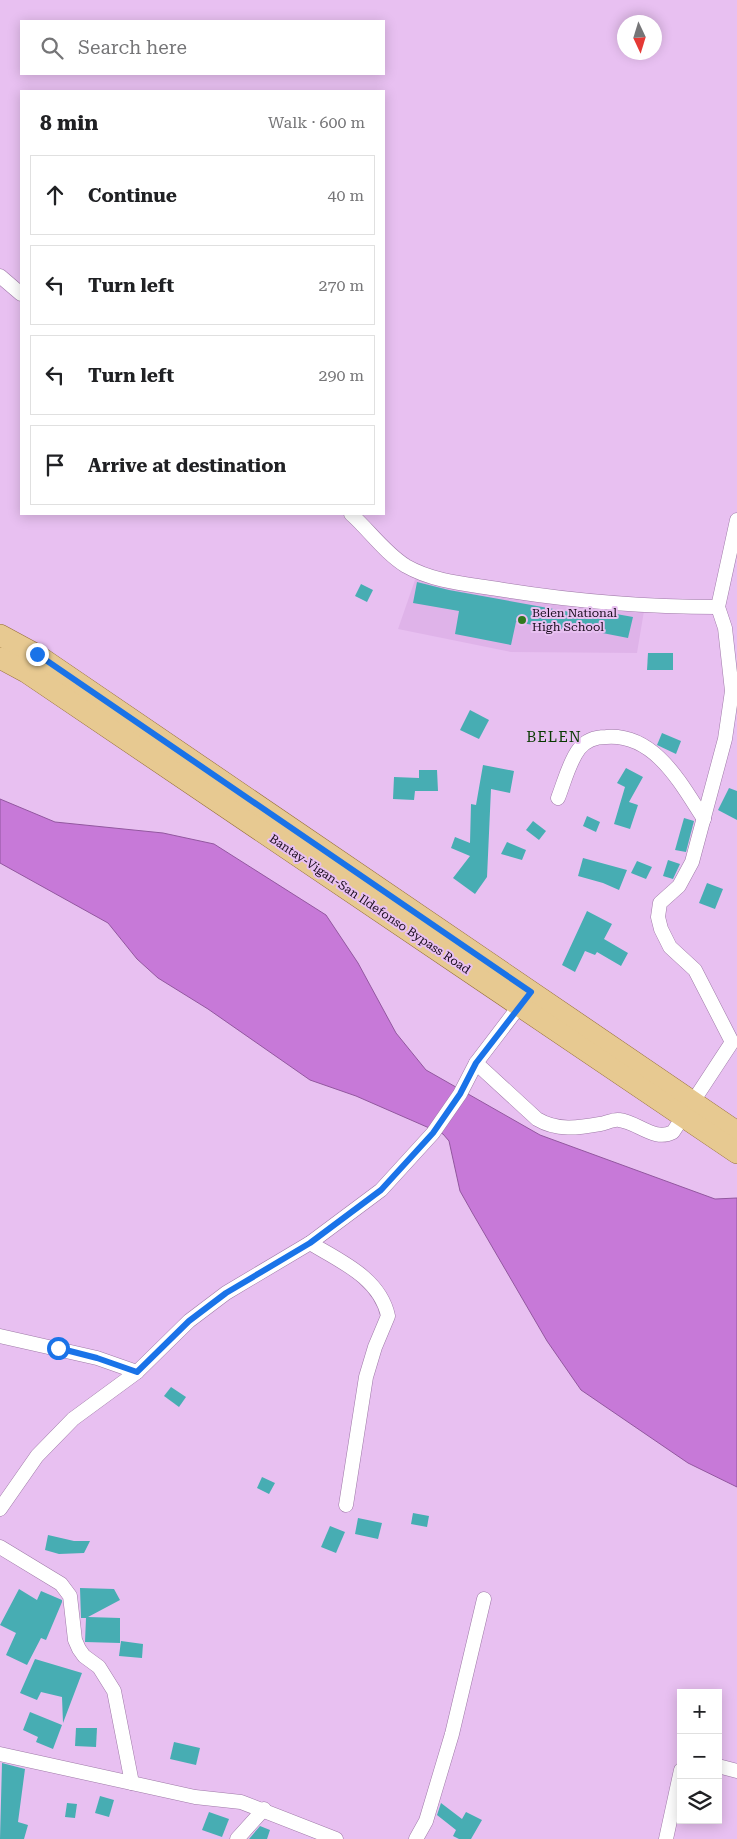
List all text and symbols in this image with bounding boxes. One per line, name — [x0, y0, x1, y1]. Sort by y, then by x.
north arrow — [617, 15, 662, 60]
search box — [20, 20, 385, 75]
icon: search — [38, 34, 66, 62]
text: Search here — [78, 36, 187, 59]
text: 8 min — [40, 111, 98, 135]
text: Walk · 600 m — [268, 113, 365, 132]
icon: ahead — [41, 181, 69, 209]
text: Continue — [88, 184, 177, 207]
text: 40 m — [327, 186, 364, 205]
icon: left — [41, 271, 69, 299]
text: Turn left — [88, 274, 174, 297]
text: 270 m — [318, 276, 364, 295]
icon: left — [41, 361, 69, 389]
text: Turn left — [88, 364, 174, 387]
text: 290 m — [318, 366, 364, 385]
icon: arrive — [41, 451, 69, 479]
text: Arrive at destination — [88, 454, 286, 477]
place label: Belen National High School — [532, 606, 617, 634]
marker: Belen National High School — [516, 614, 528, 626]
route end — [26, 643, 49, 666]
district label: BELEN — [526, 728, 582, 746]
street label: Bantay-Vigan-San Ildefonso Bypass Road — [267, 831, 473, 977]
route start — [47, 1337, 70, 1360]
map controls — [677, 1689, 722, 1824]
button: + — [677, 1689, 722, 1734]
button: − — [677, 1734, 722, 1779]
button: layers — [677, 1779, 722, 1824]

